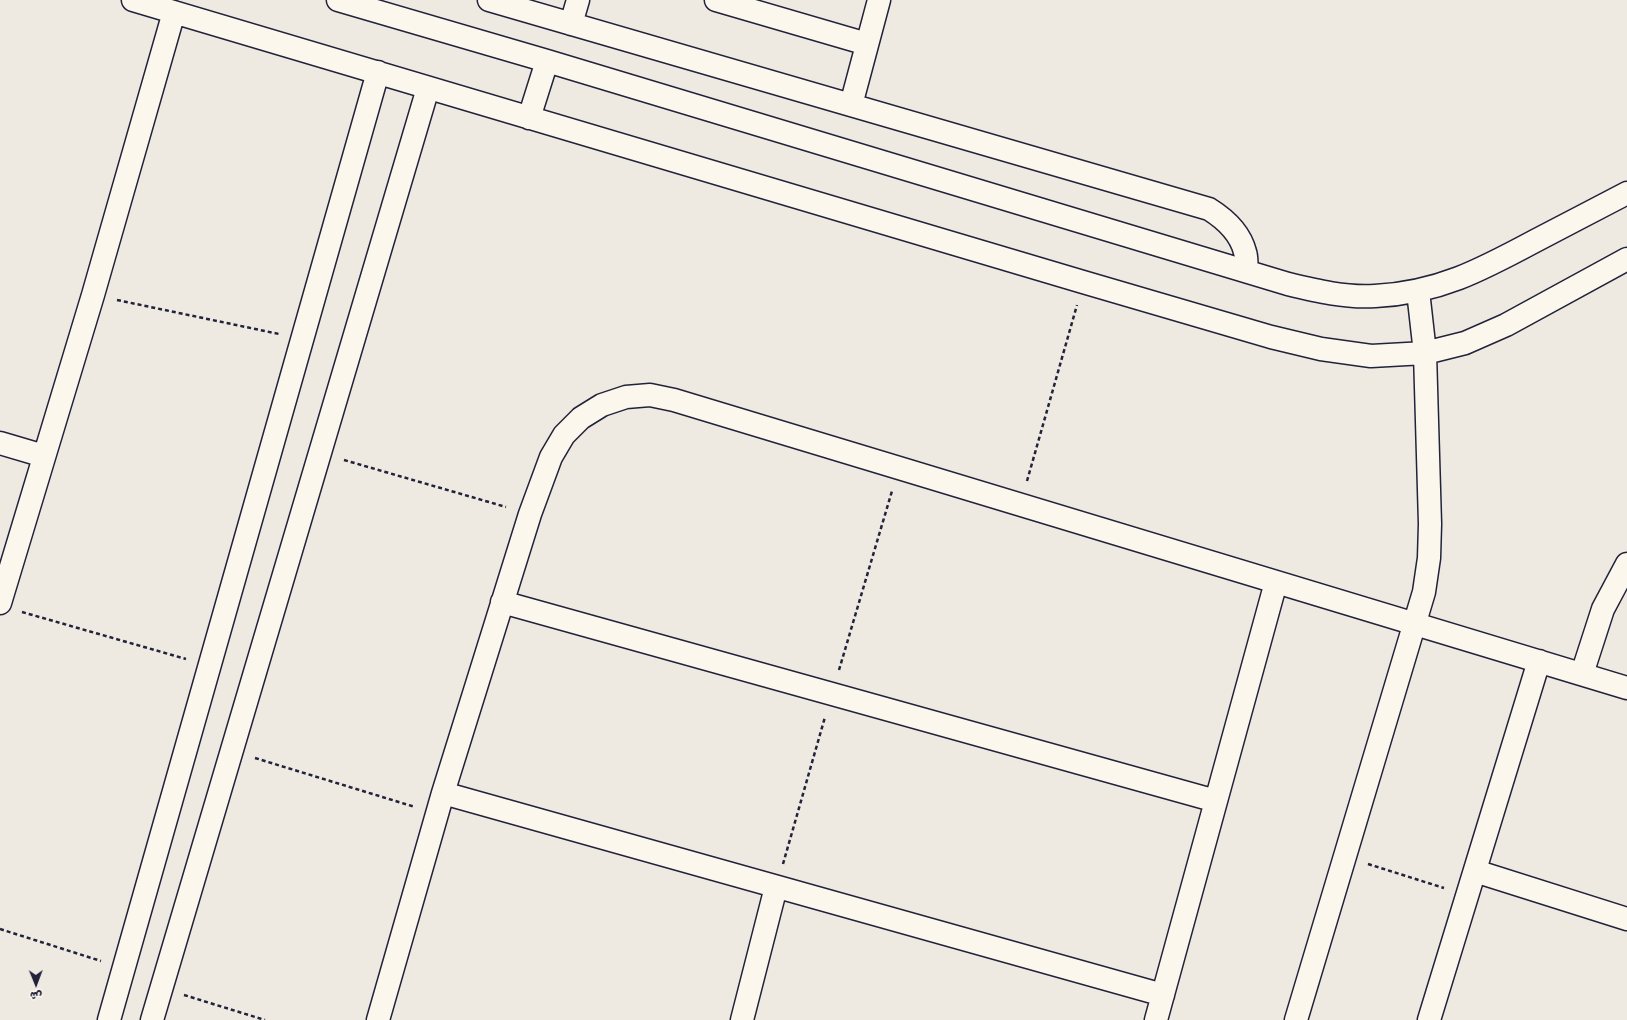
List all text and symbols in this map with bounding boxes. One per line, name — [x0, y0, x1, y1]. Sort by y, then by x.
north arrow — [16, 964, 56, 1004]
text: ش — [30, 989, 42, 1004]

